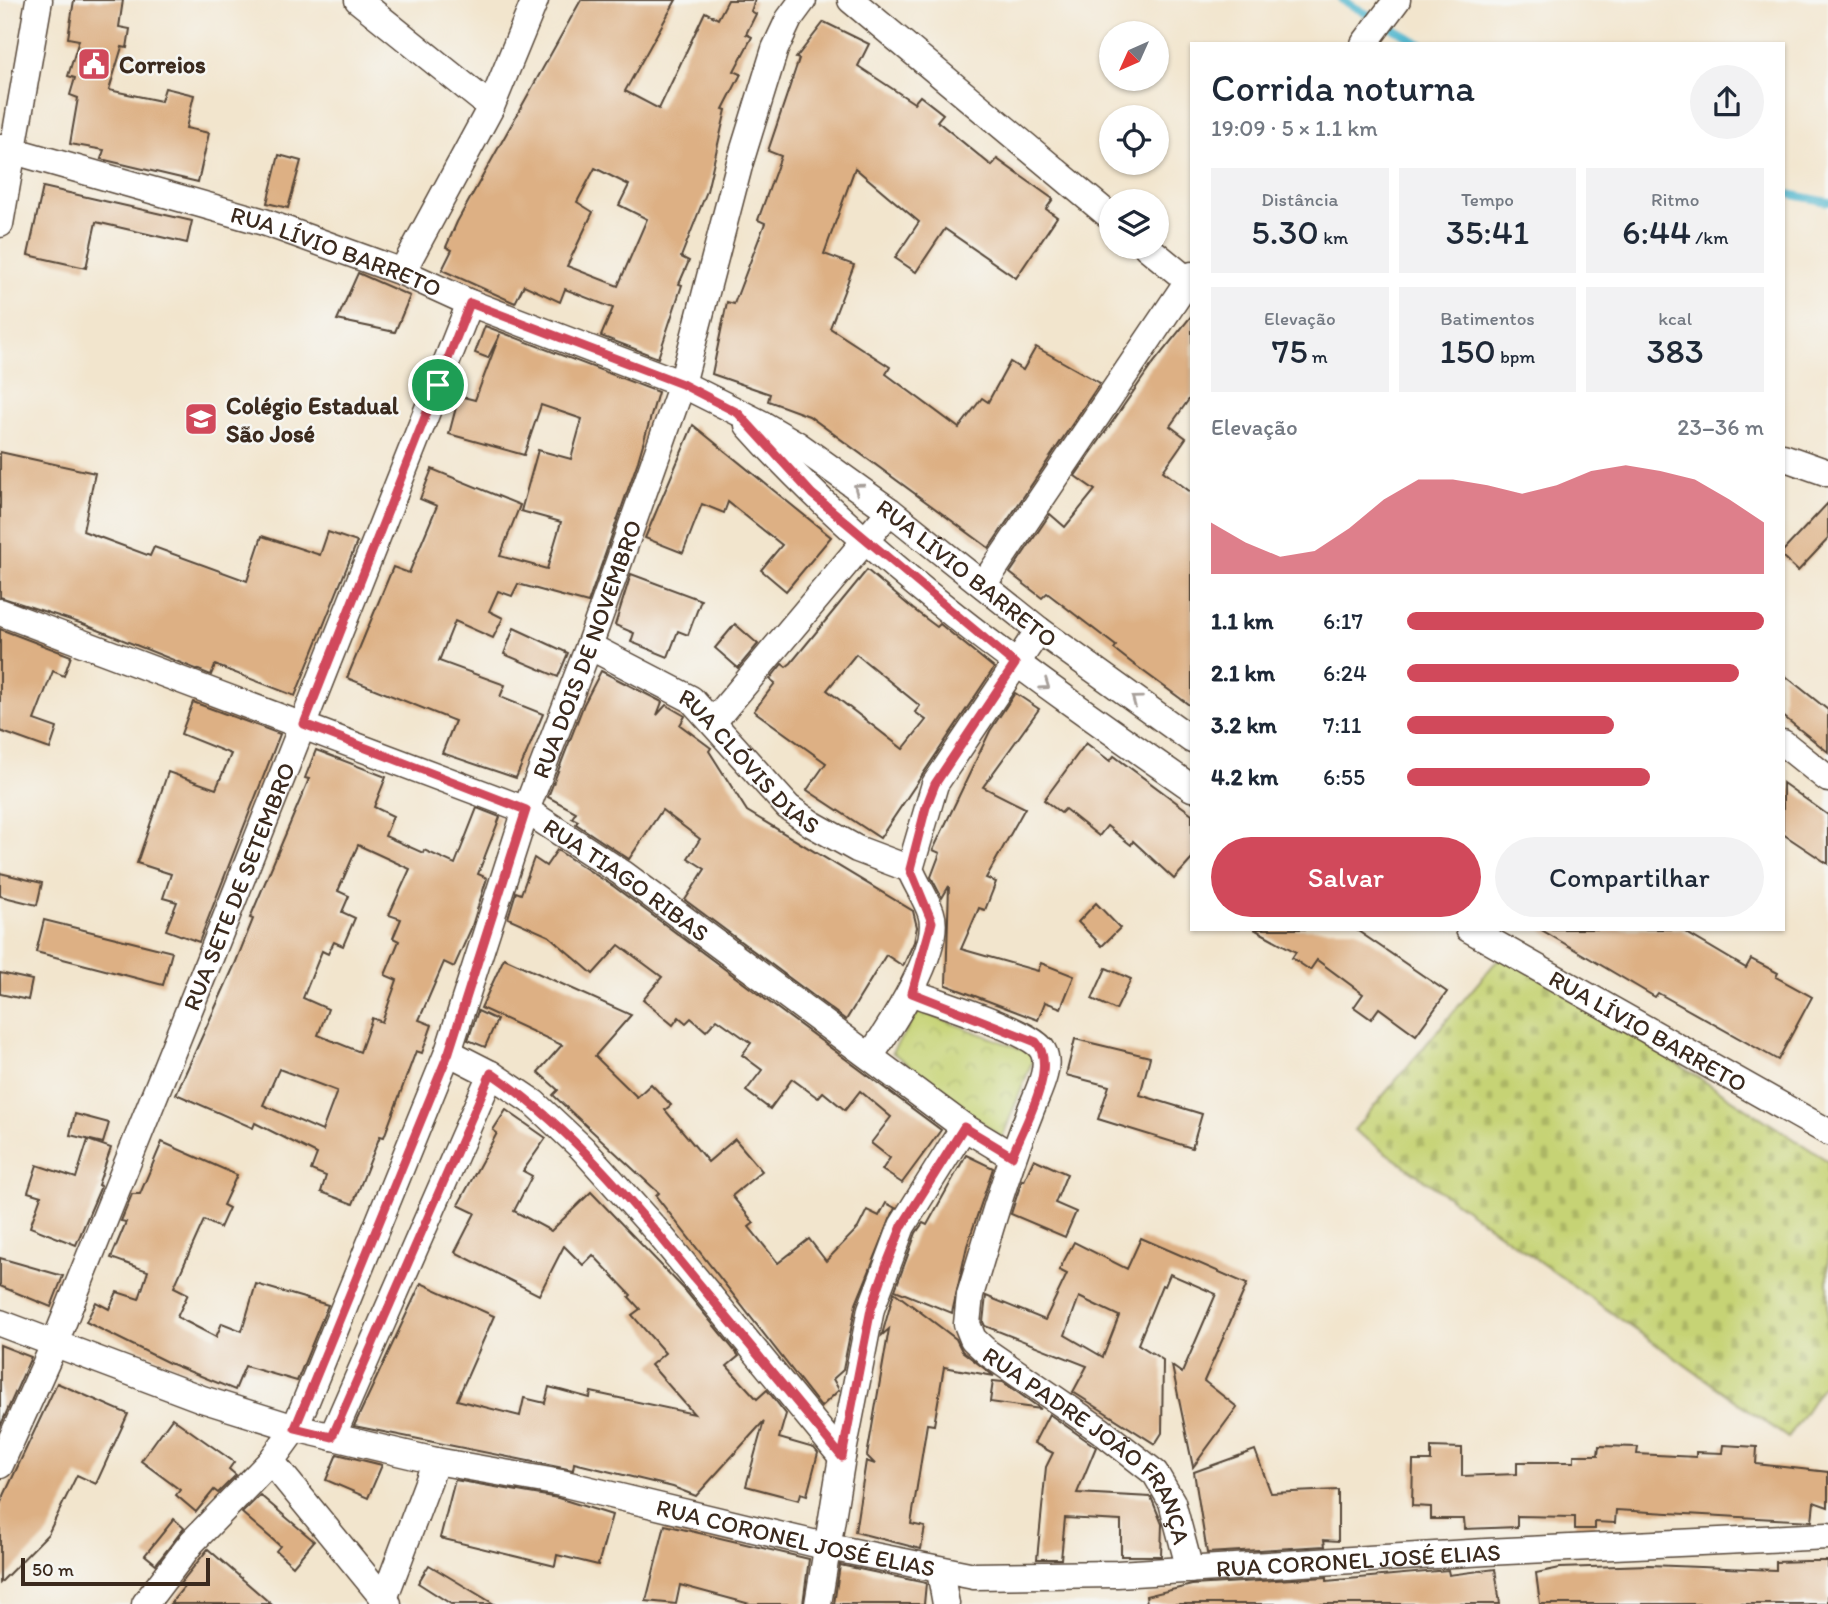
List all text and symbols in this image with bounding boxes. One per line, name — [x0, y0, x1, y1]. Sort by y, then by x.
north arrow — [1099, 21, 1169, 91]
map controls — [1099, 21, 1169, 259]
public building icon: Correios — [75, 45, 113, 83]
place label: Correios — [119, 50, 206, 79]
text: Corrida noturna — [1211, 65, 1475, 111]
button: share — [1690, 65, 1764, 139]
button: locate — [1099, 105, 1169, 175]
text: 19:09 · 5 × 1.1 km — [1211, 114, 1378, 142]
text: Distância — [1261, 188, 1338, 211]
text: Tempo — [1461, 188, 1514, 211]
text: Ritmo — [1651, 188, 1699, 211]
button: layers — [1099, 189, 1169, 259]
street label: RUA LÍVIO BARRETO — [228, 199, 446, 303]
text: 5.30 — [1251, 211, 1319, 253]
text: 35:41 — [1446, 211, 1529, 253]
text: 6:44 — [1622, 211, 1691, 253]
text: km — [1319, 226, 1348, 249]
text: /km — [1691, 226, 1728, 249]
text: Elevação — [1264, 307, 1336, 330]
text: Batimentos — [1440, 307, 1535, 330]
text: kcal — [1658, 307, 1692, 330]
text: 75 — [1272, 330, 1308, 372]
text: 150 — [1440, 330, 1496, 372]
text: 383 — [1646, 330, 1704, 372]
text: m — [1308, 345, 1328, 368]
text: bpm — [1496, 345, 1535, 368]
pin — [408, 355, 468, 415]
icon: arrive — [419, 366, 457, 404]
place label: Colégio Estadual São José — [226, 391, 399, 448]
school or university icon: Colégio Estadual São José — [182, 400, 220, 438]
text: Elevação — [1211, 413, 1298, 441]
text: 23–36 m — [1677, 413, 1764, 441]
one-way arrow — [854, 484, 866, 496]
street label: RUA LÍVIO BARRETO — [871, 492, 1063, 653]
street label: RUA DOIS DE NOVEMBRO — [525, 516, 647, 782]
text: 1.1 km — [1211, 607, 1274, 635]
text: 6:17 — [1323, 607, 1363, 635]
text: 2.1 km — [1211, 659, 1275, 687]
text: 6:24 — [1323, 659, 1367, 687]
one-way arrow — [1037, 677, 1050, 689]
street label: RUA CLÓVIS DIAS — [675, 681, 826, 839]
one-way arrow — [1131, 696, 1144, 709]
text: 3.2 km — [1211, 711, 1277, 739]
text: 7:11 — [1323, 711, 1361, 739]
street label: RUA SETE DE SETEMBRO — [176, 758, 301, 1015]
text: 4.2 km — [1211, 763, 1278, 791]
text: 6:55 — [1323, 763, 1365, 791]
street label: RUA TIAGO RIBAS — [538, 811, 715, 947]
button: Salvar — [1211, 837, 1481, 917]
button: Compartilhar — [1495, 837, 1764, 917]
street label: RUA LÍVIO BARRETO — [1544, 963, 1752, 1098]
street label: RUA PADRE JOÃO FRANÇA — [978, 1340, 1197, 1547]
street label: RUA CORONEL JOSÉ ELIAS — [653, 1492, 938, 1582]
street label: RUA CORONEL JOSÉ ELIAS — [1215, 1537, 1501, 1583]
scale bar — [21, 1555, 210, 1587]
text: 50 m — [32, 1558, 74, 1581]

